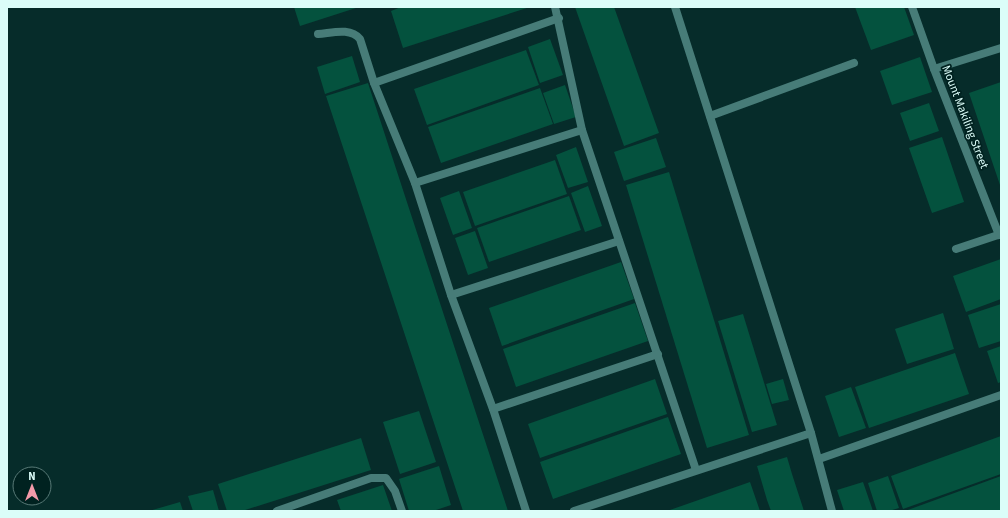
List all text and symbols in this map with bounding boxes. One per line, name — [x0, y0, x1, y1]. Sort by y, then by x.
street label: Mount Makiling Street — [937, 63, 993, 171]
north arrow — [12, 466, 52, 506]
text: N — [28, 469, 36, 484]

